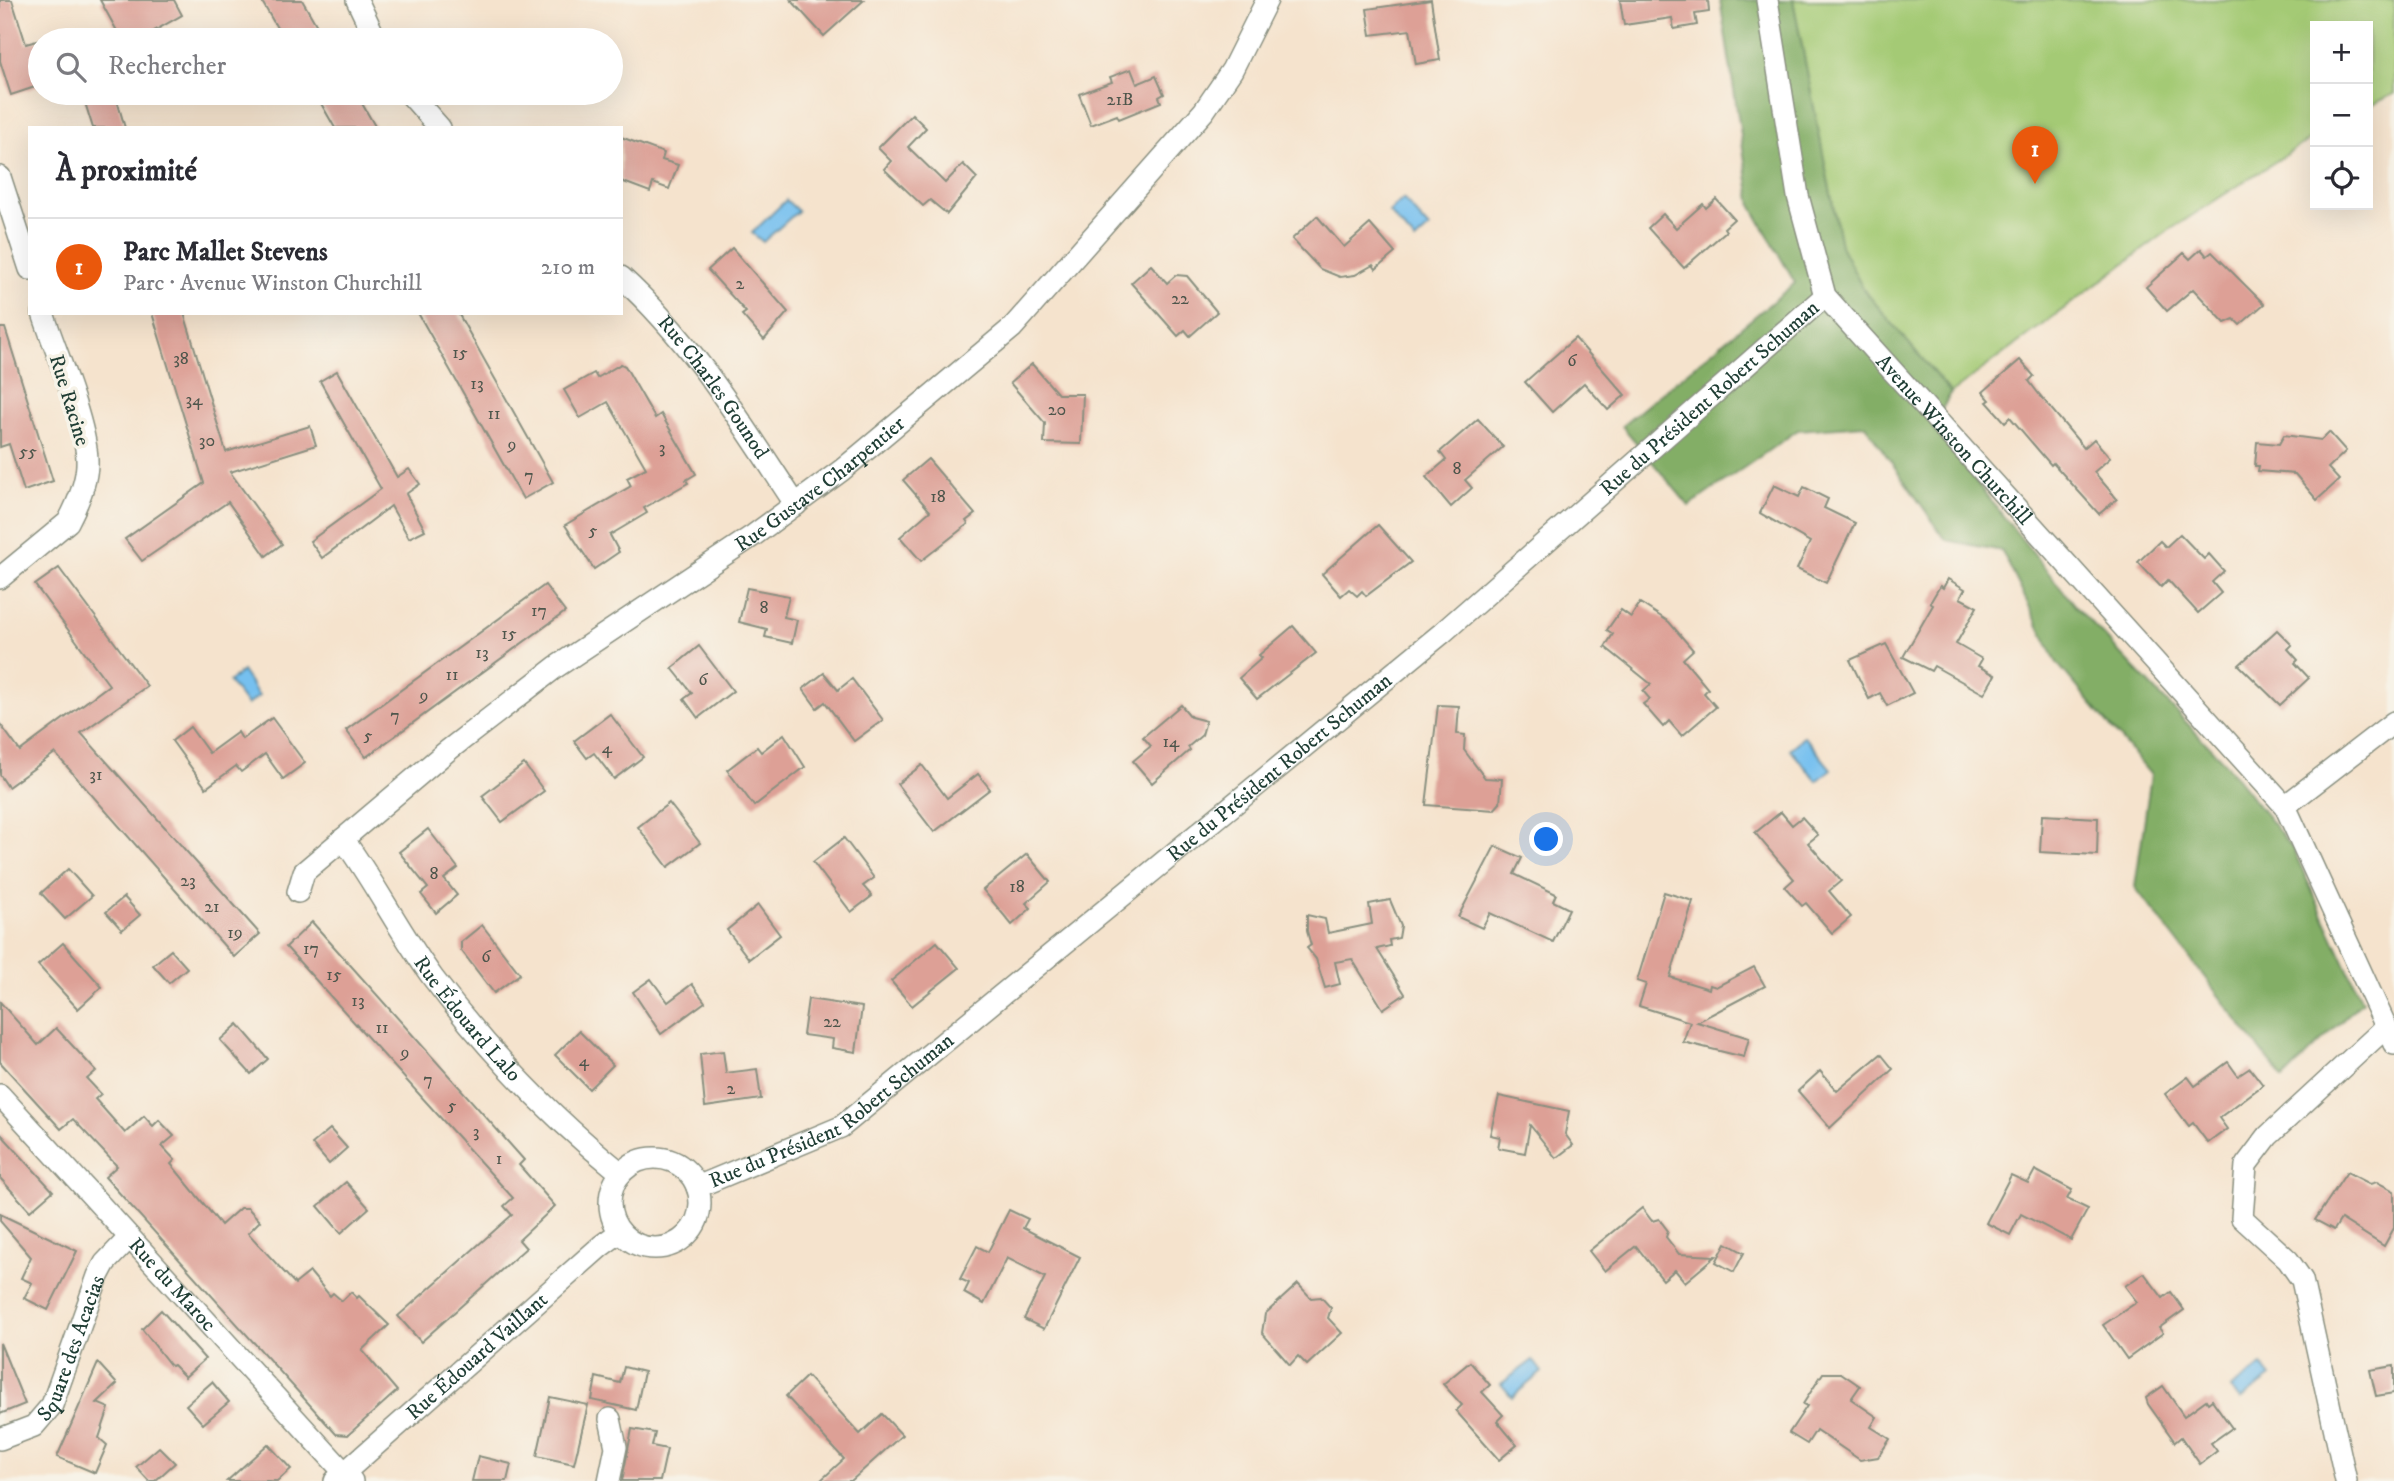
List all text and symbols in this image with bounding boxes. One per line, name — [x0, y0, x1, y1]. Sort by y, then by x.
map controls — [2310, 21, 2373, 210]
button: + — [2310, 21, 2373, 84]
search box — [28, 28, 623, 105]
icon: search — [52, 48, 90, 86]
text: Rechercher — [108, 50, 226, 83]
button: − — [2310, 84, 2373, 147]
house number: 21B — [1107, 89, 1133, 111]
pin: 1 — [2012, 126, 2058, 184]
button: locate — [2310, 147, 2373, 210]
text: À proximité — [56, 153, 197, 190]
text: Parc Mallet Stevens — [123, 236, 328, 269]
text: 1 — [75, 253, 83, 282]
text: 210 m — [541, 253, 595, 282]
text: Parc · Avenue Winston Churchill — [123, 269, 422, 298]
house number: 2 — [736, 273, 745, 295]
house number: 22 — [1171, 288, 1189, 310]
street label: Rue du Président Robert Schuman — [1595, 295, 1825, 502]
street label: Rue Charles Gounod — [651, 310, 774, 464]
house number: 15 — [452, 342, 468, 364]
house number: 38 — [173, 348, 189, 370]
street label: Avenue Winston Churchill — [1870, 349, 2038, 531]
house number: 6 — [1567, 350, 1577, 372]
street label: Rue Racine — [43, 351, 95, 449]
house number: 13 — [470, 373, 484, 395]
house number: 34 — [185, 389, 203, 411]
house number: 20 — [1048, 399, 1066, 421]
house number: 11 — [487, 403, 501, 425]
street label: Rue Gustave Charpentier — [730, 411, 911, 558]
house number: 30 — [199, 430, 215, 452]
house number: 9 — [507, 434, 516, 456]
house number: 3 — [659, 437, 665, 459]
house number: 55 — [19, 441, 37, 463]
house number: 8 — [1452, 458, 1462, 480]
house number: 7 — [524, 465, 534, 487]
house number: 18 — [930, 486, 946, 508]
house number: 5 — [589, 520, 598, 542]
house number: 8 — [759, 597, 769, 619]
house number: 17 — [531, 600, 547, 622]
house number: 15 — [501, 623, 517, 645]
house number: 13 — [475, 642, 489, 664]
house number: 11 — [445, 664, 459, 686]
street label: Rue du Président Robert Schuman — [1162, 668, 1397, 868]
house number: 6 — [698, 669, 708, 691]
house number: 9 — [419, 685, 428, 707]
house number: 7 — [390, 705, 400, 727]
house number: 5 — [364, 725, 373, 747]
house number: 14 — [1163, 731, 1180, 753]
house number: 4 — [602, 737, 613, 759]
house number: 31 — [89, 764, 103, 786]
your location — [1529, 822, 1563, 856]
house number: 8 — [429, 863, 439, 885]
house number: 23 — [180, 870, 196, 892]
house number: 18 — [1009, 876, 1025, 898]
house number: 21 — [204, 896, 220, 918]
house number: 19 — [227, 922, 243, 944]
house number: 17 — [303, 938, 319, 960]
house number: 6 — [481, 946, 491, 968]
street label: Rue Édouard Lalo — [407, 951, 526, 1088]
house number: 15 — [326, 964, 342, 986]
house number: 13 — [351, 990, 365, 1012]
house number: 22 — [823, 1011, 841, 1033]
house number: 11 — [375, 1017, 389, 1039]
street label: Rue du Président Robert Schuman — [706, 1028, 959, 1194]
house number: 9 — [400, 1042, 409, 1064]
house number: 4 — [579, 1050, 590, 1072]
house number: 7 — [423, 1069, 433, 1091]
house number: 2 — [727, 1078, 736, 1100]
house number: 5 — [448, 1095, 457, 1117]
house number: 3 — [473, 1121, 479, 1143]
house number: 1 — [496, 1148, 502, 1170]
street label: Rue du Maroc — [122, 1233, 221, 1337]
street label: Square des Acacias — [32, 1272, 111, 1427]
street label: Rue Édouard Vaillant — [401, 1287, 554, 1426]

